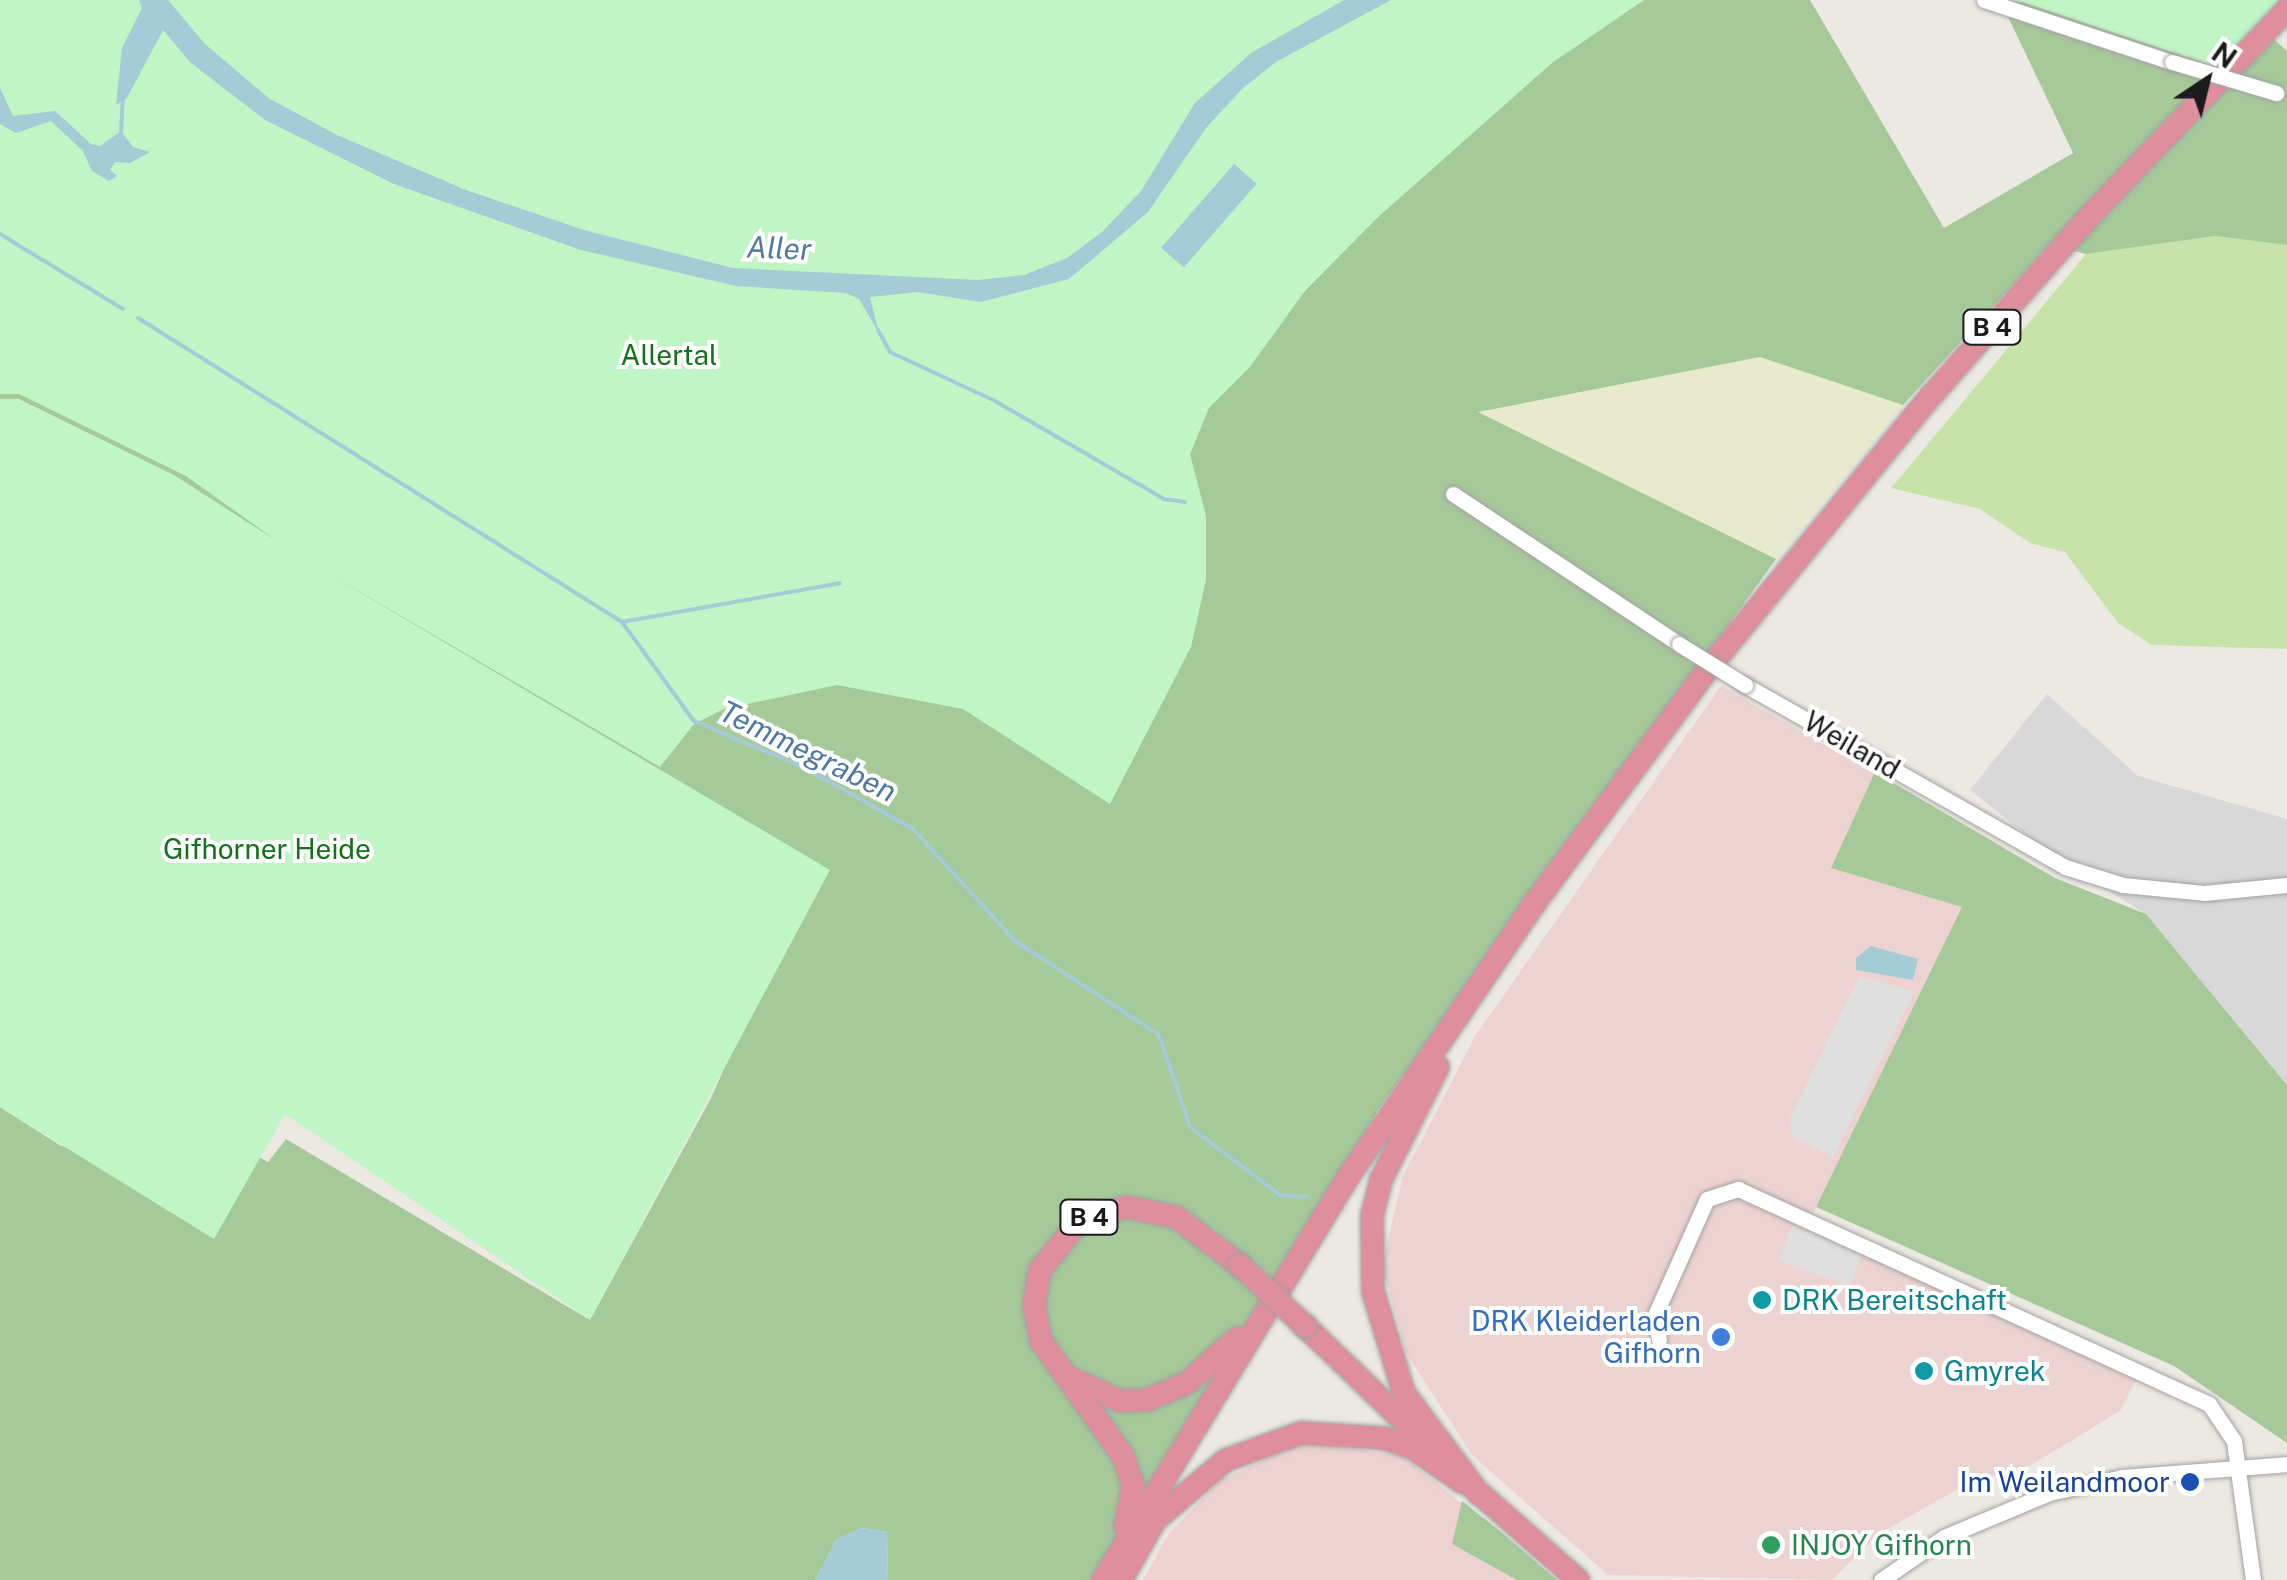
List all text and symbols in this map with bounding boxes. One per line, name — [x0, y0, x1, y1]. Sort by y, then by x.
north arrow — [2157, 30, 2257, 130]
text: N — [2206, 35, 2243, 75]
water label: Aller — [746, 229, 812, 267]
road number: B 4 — [1962, 307, 2022, 347]
park label: Allertal — [621, 338, 717, 372]
water label: Temmegraben — [714, 693, 902, 809]
street label: Weiland — [1798, 704, 1906, 786]
park label: Gifhorner Heide — [163, 832, 371, 866]
road number: B 4 — [1059, 1197, 1119, 1237]
place label: DRK Bereitschaft — [1782, 1283, 2007, 1317]
marker: DRK Bereitschaft — [1751, 1289, 1773, 1311]
place label: DRK Kleiderladen Gifhorn — [1471, 1304, 1701, 1370]
marker: DRK Kleiderladen Gifhorn — [1710, 1326, 1732, 1348]
place label: Gmyrek — [1944, 1354, 2046, 1388]
marker: Gmyrek — [1913, 1360, 1935, 1382]
place label: Im Weilandmoor — [1959, 1465, 2170, 1499]
marker: Im Weilandmoor — [2179, 1471, 2201, 1493]
place label: INJOY Gifhorn — [1791, 1528, 1972, 1562]
marker: INJOY Gifhorn — [1760, 1534, 1782, 1556]

